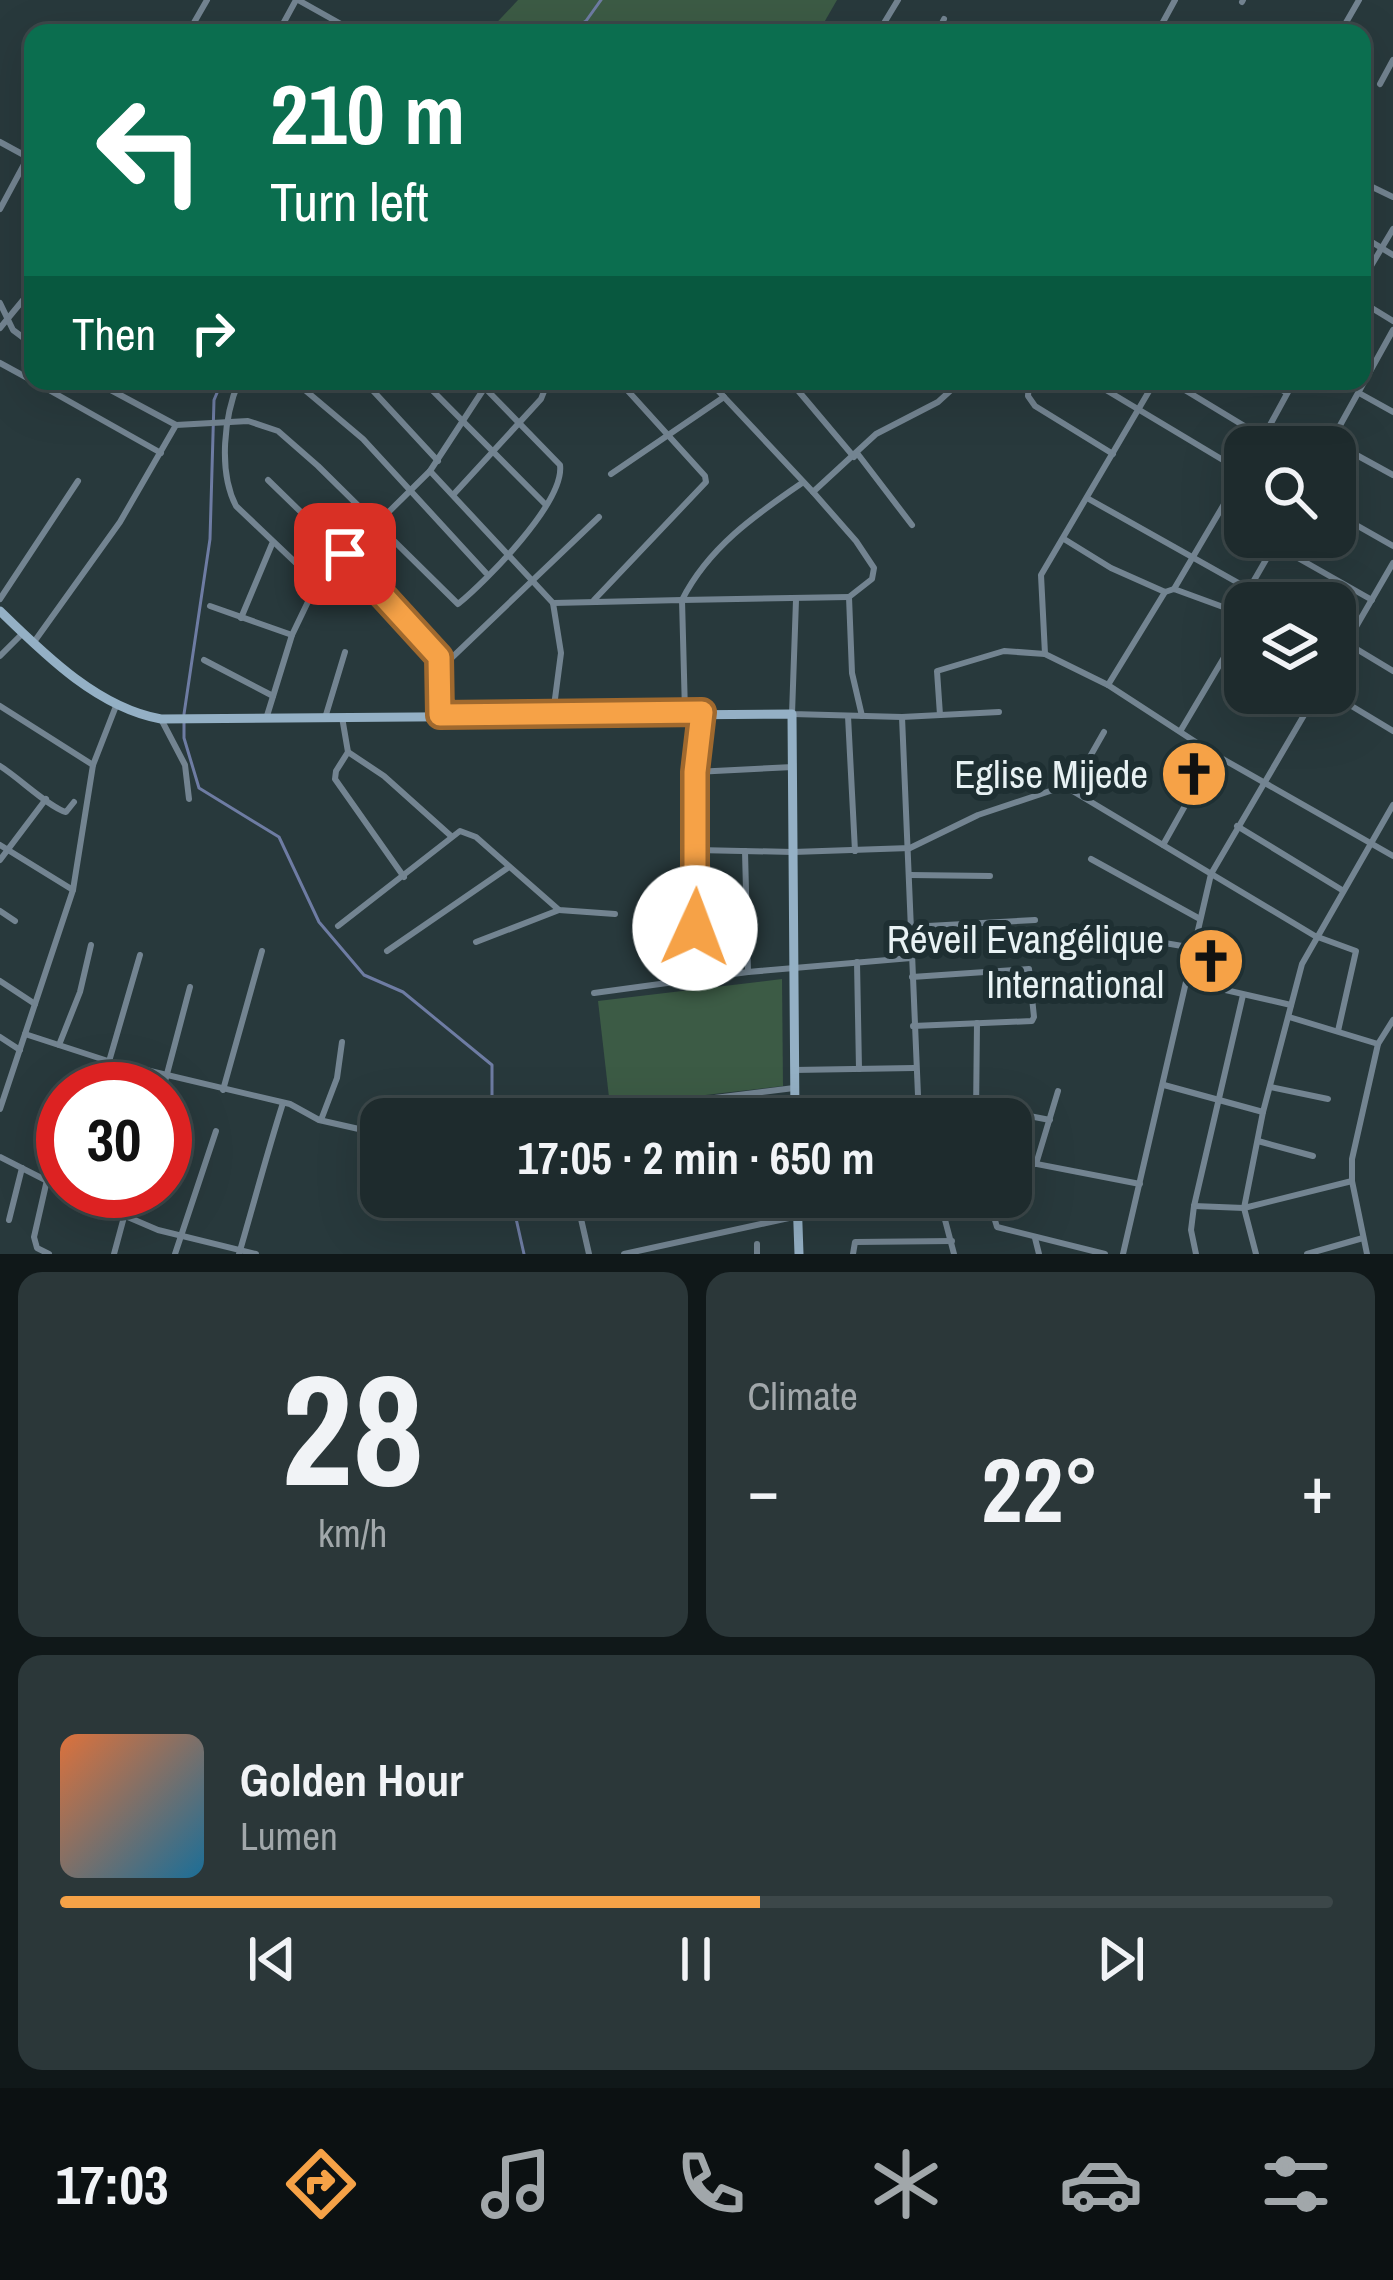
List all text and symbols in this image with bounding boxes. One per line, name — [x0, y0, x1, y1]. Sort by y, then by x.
text: 210 m — [270, 57, 465, 170]
icon: left — [72, 72, 228, 228]
text: Turn left — [270, 165, 429, 238]
icon: right — [180, 300, 246, 366]
text: Then — [72, 303, 156, 364]
map controls — [1224, 426, 1356, 714]
button: search — [1224, 426, 1356, 558]
pin — [294, 503, 396, 605]
icon: arrive — [312, 521, 378, 587]
button: layers — [1224, 582, 1356, 714]
church icon: Eglise Mijede — [1159, 739, 1229, 809]
place label: Eglise Mijede — [954, 748, 1148, 800]
position arrow — [632, 865, 758, 991]
place label: Réveil Evangélique International — [887, 913, 1164, 1010]
church icon: Réveil Evangélique International — [1176, 926, 1246, 996]
speed limit sign: 30 — [36, 1062, 192, 1218]
text: 17:05 · 2 min · 650 m — [518, 1127, 874, 1188]
text: 28 — [282, 1324, 424, 1534]
text: Climate — [748, 1370, 858, 1422]
text: 22° — [981, 1429, 1099, 1550]
text: − — [748, 1445, 779, 1534]
text: + — [1301, 1445, 1333, 1534]
text: km/h — [318, 1507, 387, 1559]
text: Golden Hour — [240, 1749, 463, 1810]
text: Lumen — [240, 1810, 338, 1862]
icon: previous — [239, 1926, 305, 1992]
icon: pause — [663, 1926, 729, 1992]
icon: next — [1088, 1926, 1154, 1992]
icon: directions — [279, 2142, 363, 2226]
icon: music — [474, 2142, 558, 2226]
icon: phone — [669, 2142, 753, 2226]
icon: climate — [864, 2142, 948, 2226]
icon: car — [1059, 2142, 1143, 2226]
icon: filters — [1254, 2142, 1338, 2226]
text: 17:03 — [55, 2148, 169, 2221]

